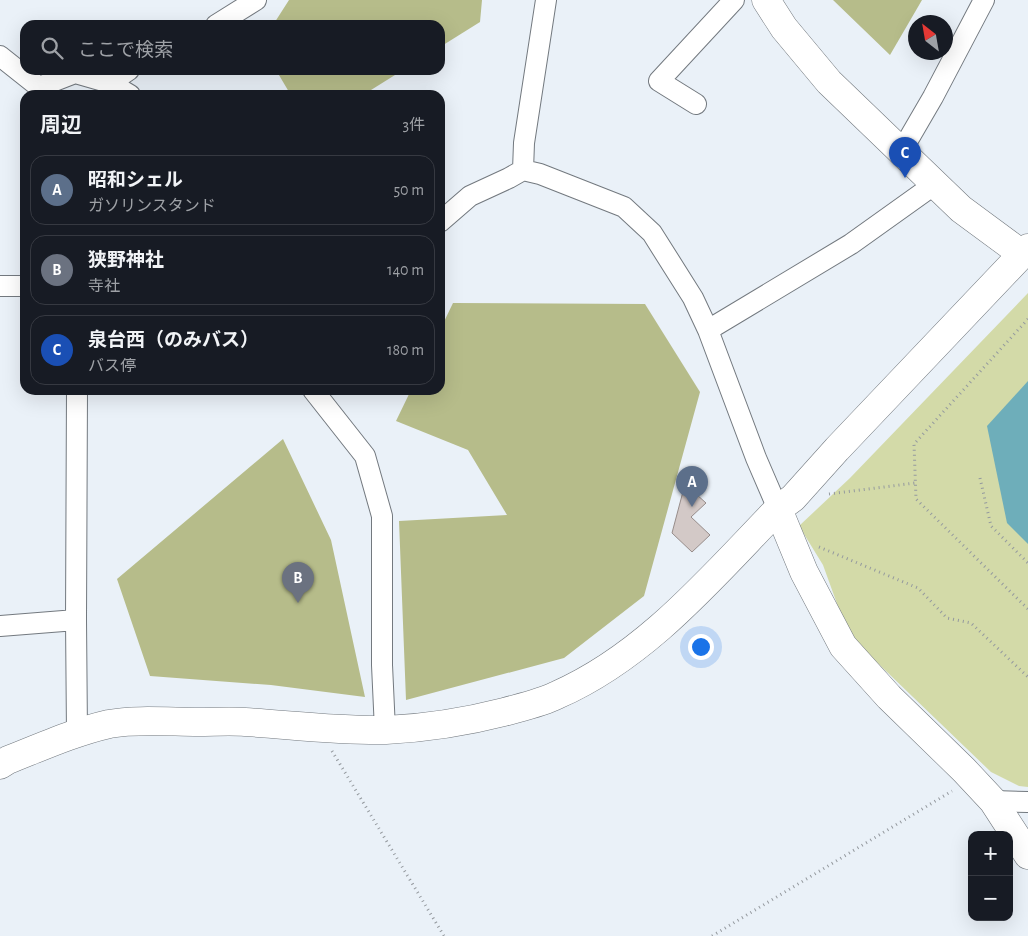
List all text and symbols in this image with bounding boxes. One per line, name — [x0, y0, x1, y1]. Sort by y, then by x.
north arrow — [908, 15, 953, 60]
search box — [20, 20, 445, 75]
icon: search — [38, 34, 66, 62]
text: ここで検索 — [78, 41, 173, 60]
text: 周辺 — [40, 115, 82, 136]
text: 3件 — [402, 117, 425, 133]
pin: C — [889, 137, 921, 178]
text: 昭和シェル — [88, 171, 183, 190]
text: A — [52, 182, 62, 198]
text: 50 m — [393, 182, 424, 198]
text: ガソリンスタンド — [88, 198, 216, 214]
text: 狭野神社 — [88, 251, 164, 270]
text: B — [52, 262, 62, 278]
text: 140 m — [387, 262, 424, 278]
text: 寺社 — [88, 278, 120, 294]
text: 泉台西（のみバス） — [88, 331, 259, 350]
text: C — [53, 342, 61, 358]
text: 180 m — [387, 342, 424, 358]
text: バス停 — [88, 358, 136, 374]
pin: A — [676, 466, 708, 507]
pin: B — [282, 562, 314, 603]
your location — [688, 634, 714, 660]
map controls — [968, 831, 1013, 921]
button: + — [968, 831, 1013, 876]
button: − — [968, 876, 1013, 921]

